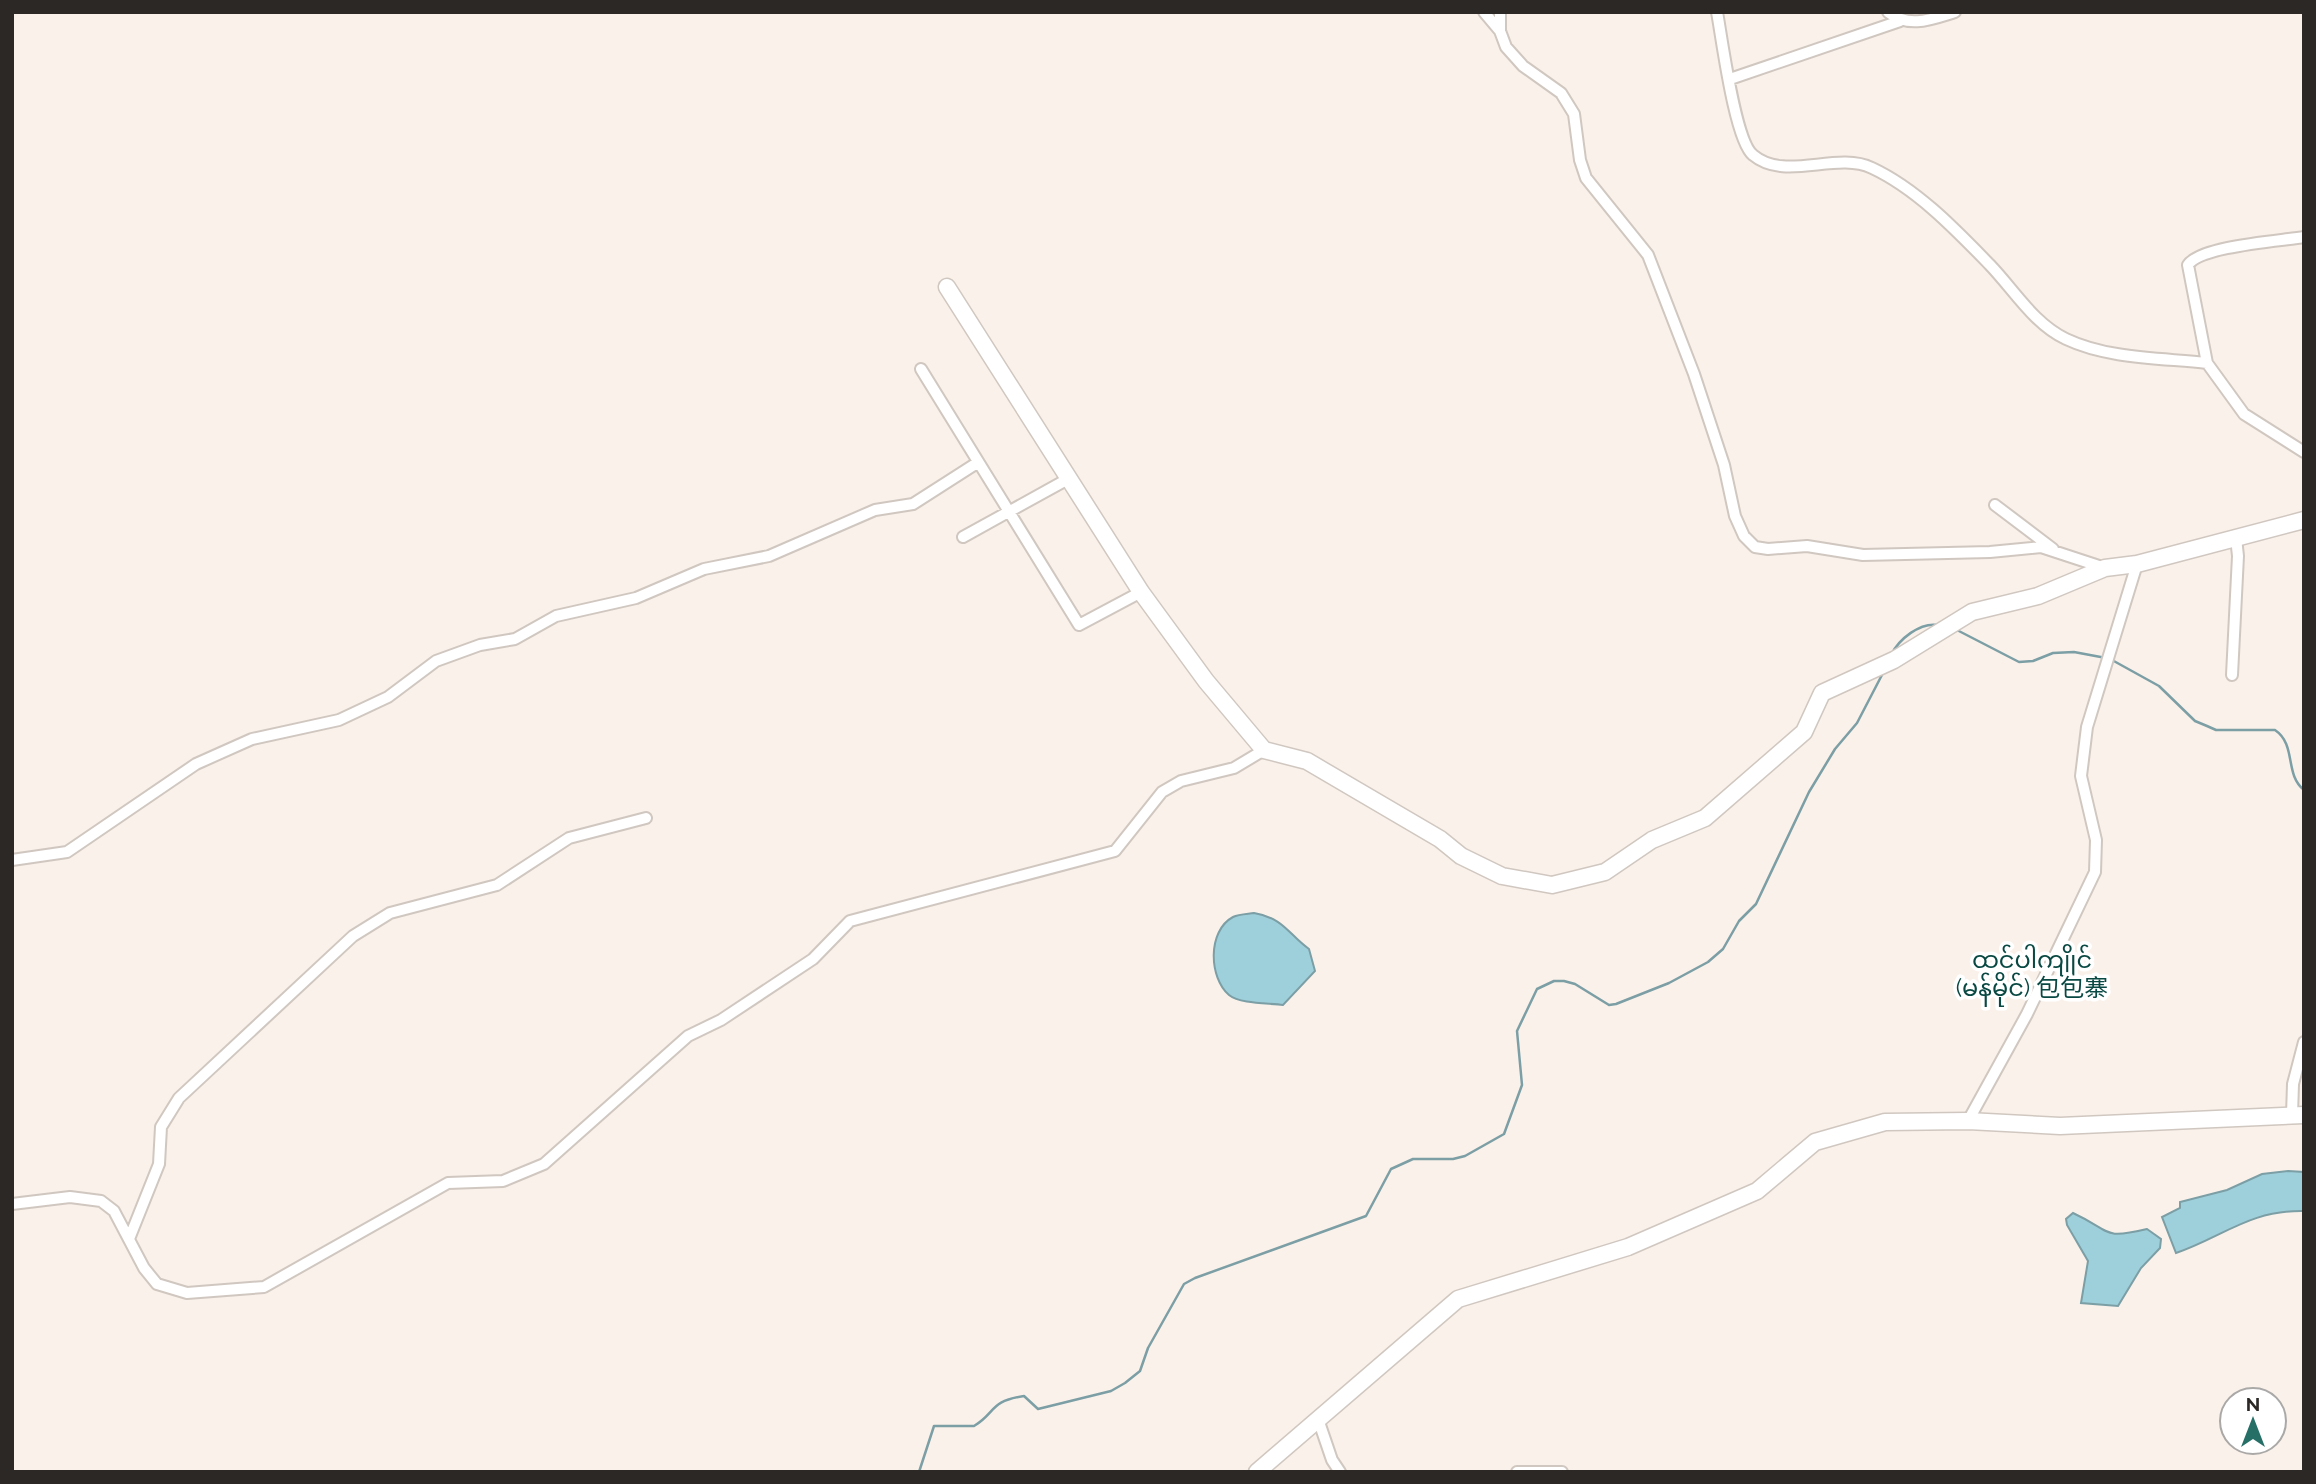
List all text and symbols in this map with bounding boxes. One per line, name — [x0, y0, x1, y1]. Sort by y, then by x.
district label: ထင်ပါကျိုင် (မန်မိုင်) 包包寨 — [1956, 944, 2108, 1007]
north arrow — [2218, 1386, 2288, 1456]
text: N — [2246, 1393, 2260, 1415]

